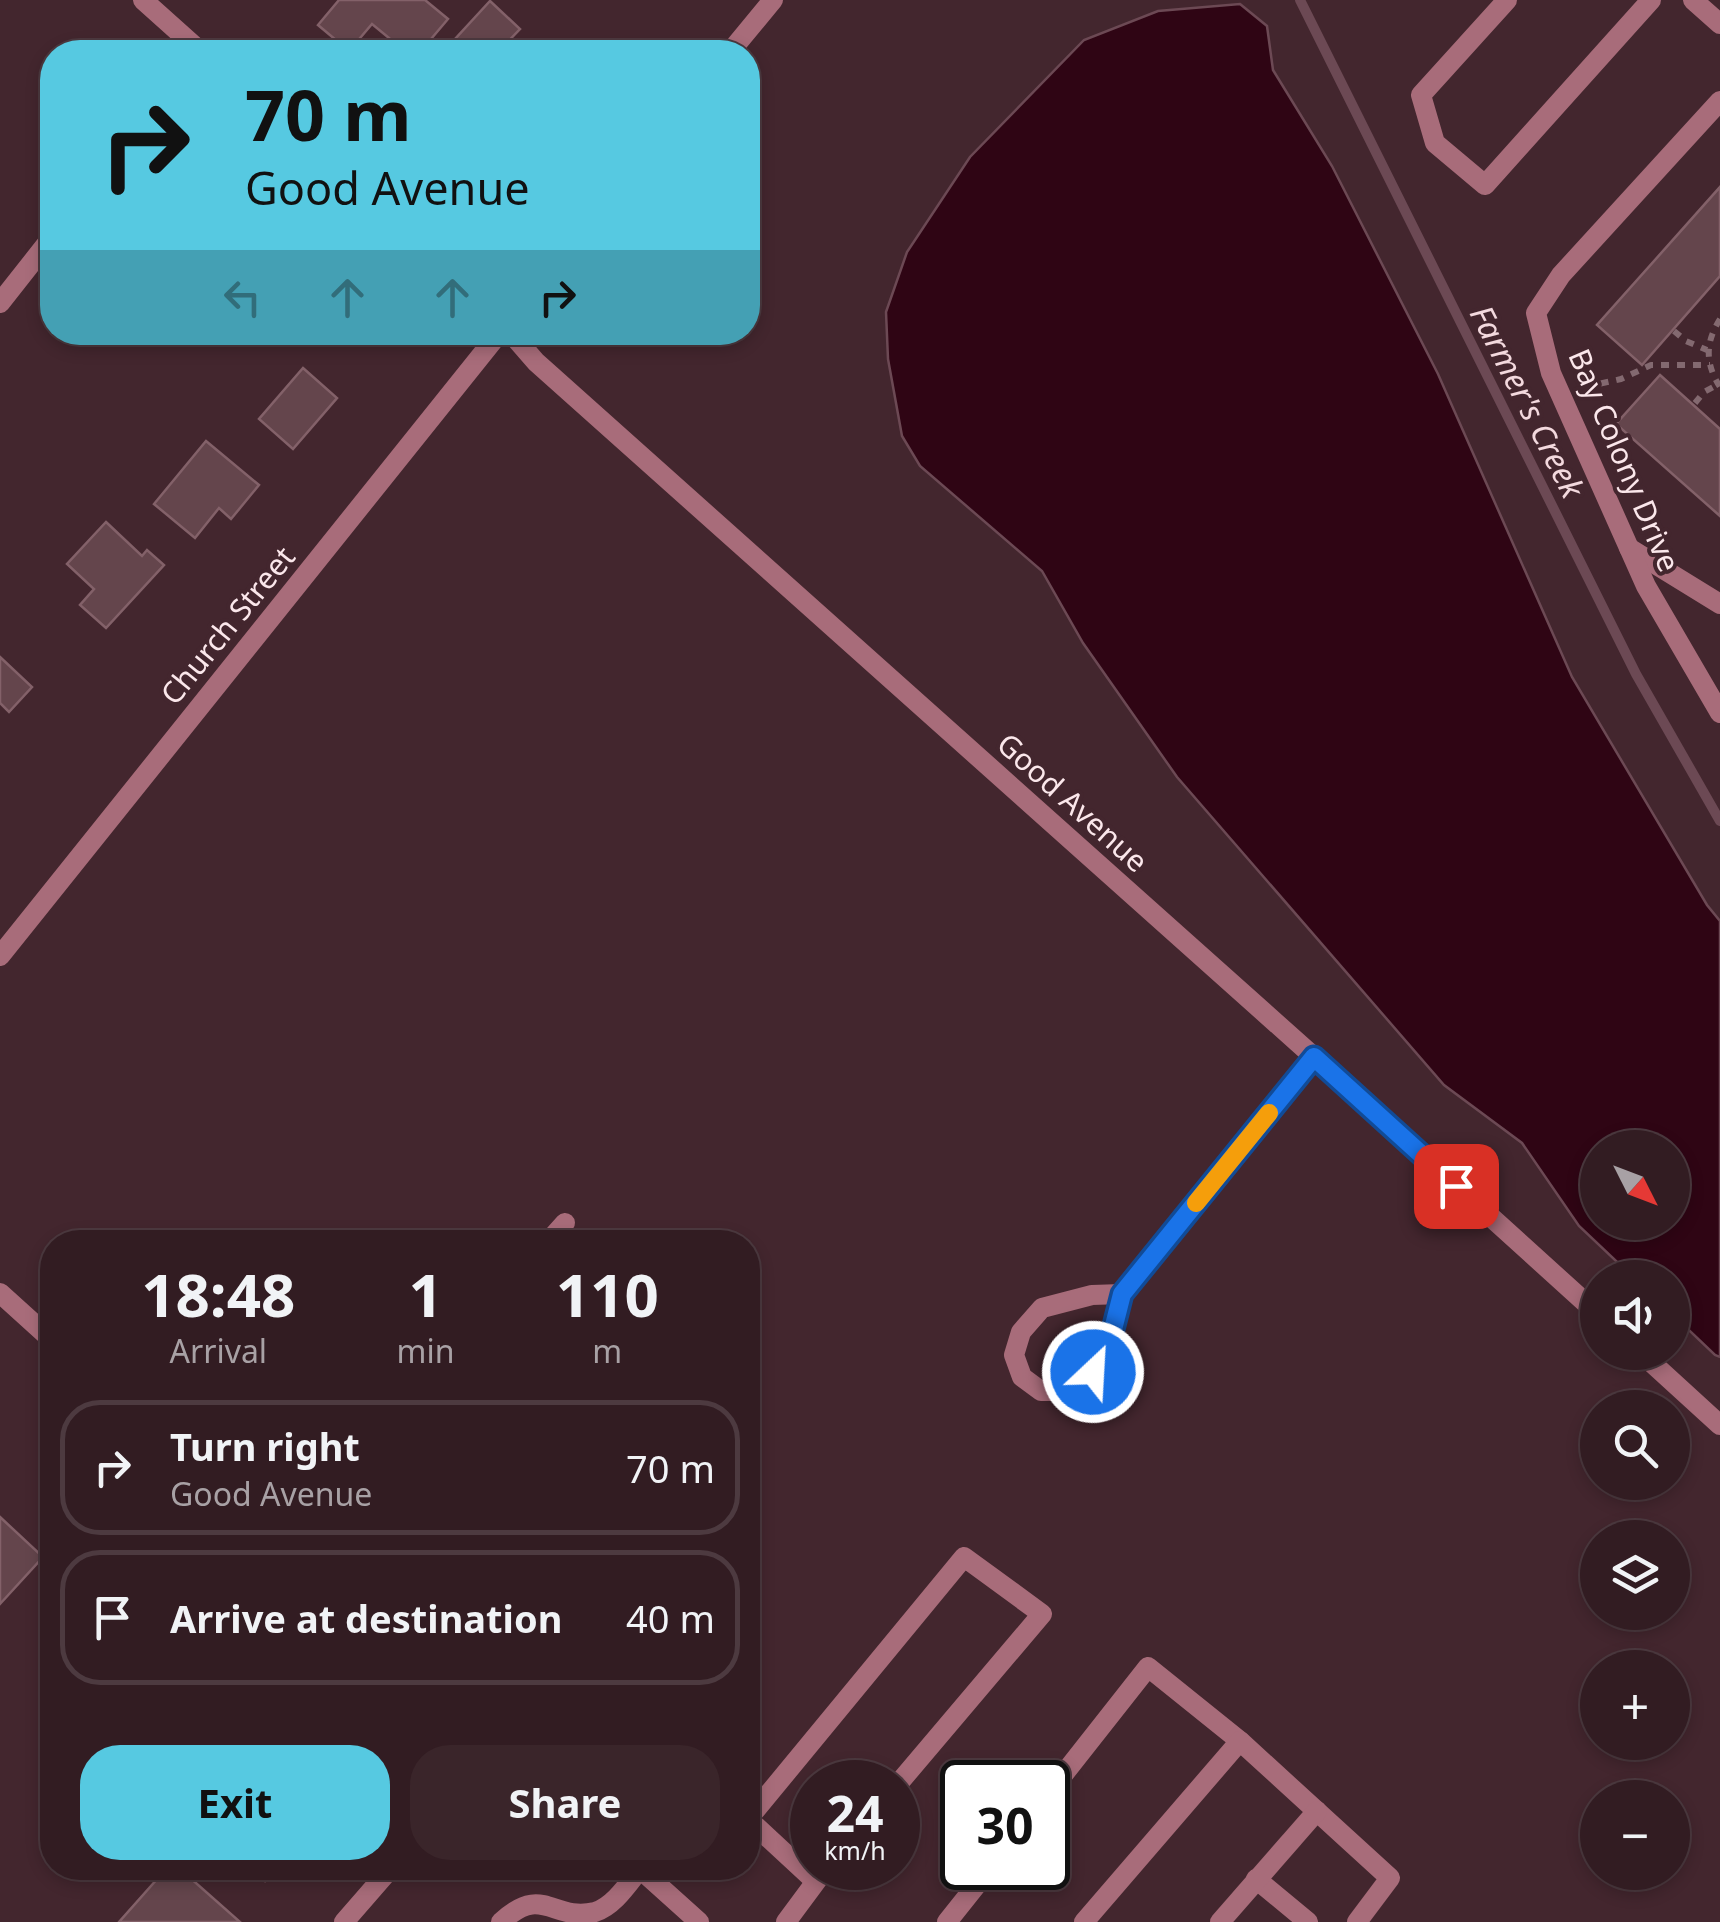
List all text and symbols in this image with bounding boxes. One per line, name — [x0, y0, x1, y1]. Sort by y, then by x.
text: 70 m — [245, 66, 412, 162]
icon: right — [80, 80, 210, 210]
text: Good Avenue — [245, 157, 530, 218]
icon: left — [215, 270, 270, 325]
icon: ahead — [320, 270, 375, 325]
icon: ahead — [425, 270, 480, 325]
icon: right — [530, 270, 585, 325]
water label: Farmer's Creek — [1461, 297, 1596, 506]
street label: Bay Colony Drive — [1560, 342, 1690, 578]
street label: Church Street — [151, 537, 304, 713]
street label: Good Avenue — [989, 723, 1157, 881]
north arrow — [1580, 1130, 1690, 1240]
map controls — [1580, 1130, 1690, 1890]
pin — [1414, 1144, 1499, 1229]
icon: arrive — [1429, 1159, 1484, 1214]
text: 18:48 — [141, 1253, 295, 1335]
text: 1 — [408, 1253, 443, 1335]
text: 110 — [556, 1253, 659, 1335]
button: sound — [1580, 1260, 1690, 1370]
position arrow — [1041, 1320, 1145, 1424]
text: Arrival — [170, 1329, 267, 1372]
text: min — [397, 1329, 455, 1372]
text: m — [592, 1329, 622, 1372]
button: search — [1580, 1390, 1690, 1500]
text: Turn right — [170, 1420, 360, 1472]
icon: right — [85, 1440, 140, 1495]
text: 70 m — [626, 1442, 715, 1494]
text: Good Avenue — [170, 1472, 372, 1515]
button: layers — [1580, 1520, 1690, 1630]
icon: arrive — [85, 1590, 140, 1645]
text: Arrive at destination — [170, 1592, 562, 1644]
text: 40 m — [626, 1592, 715, 1644]
button: + — [1580, 1650, 1690, 1760]
button: Exit — [80, 1745, 390, 1860]
button: Share — [410, 1745, 720, 1860]
speed limit sign: 30 — [940, 1760, 1070, 1890]
text: 24 — [826, 1779, 884, 1847]
button: − — [1580, 1780, 1690, 1890]
text: km/h — [824, 1833, 886, 1867]

